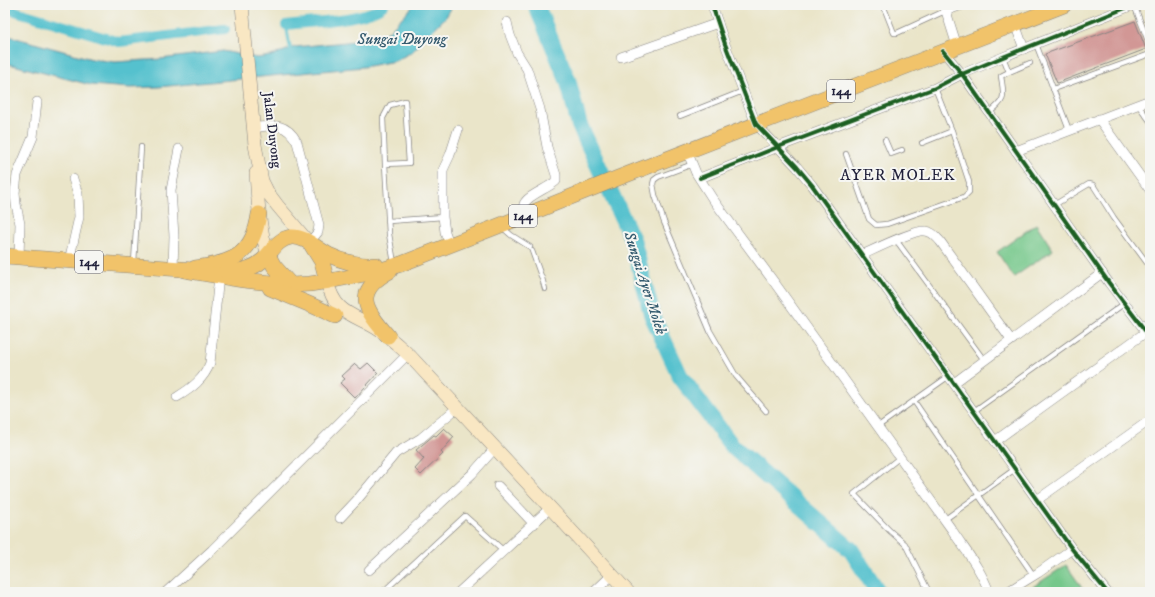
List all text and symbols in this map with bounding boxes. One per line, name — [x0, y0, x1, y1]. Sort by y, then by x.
water label: Sungai Duyong — [356, 30, 449, 49]
road number: 144 — [827, 80, 855, 102]
street label: Jalan Duyong — [258, 89, 286, 169]
district label: AYER MOLEK — [840, 165, 956, 185]
road number: 144 — [509, 205, 537, 227]
water label: Sungai Ayer Molek — [619, 228, 671, 337]
road number: 144 — [75, 251, 103, 273]

